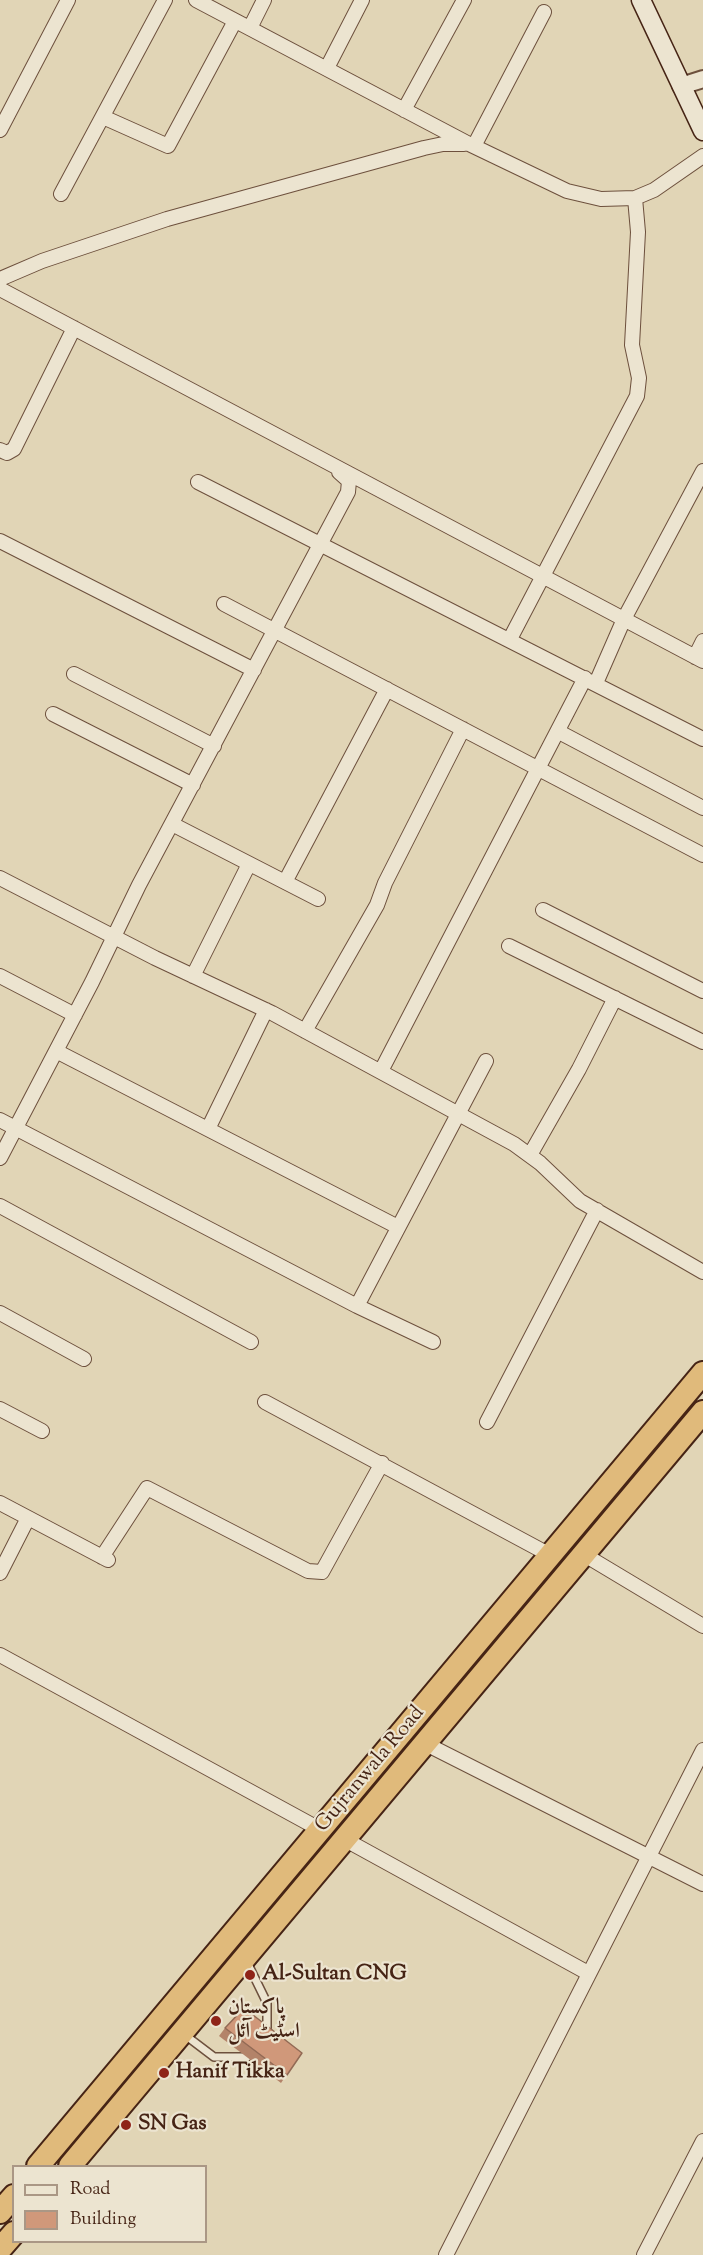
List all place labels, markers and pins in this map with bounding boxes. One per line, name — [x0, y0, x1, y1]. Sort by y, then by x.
place label: Al-Sultan CNG — [262, 1962, 407, 1988]
marker: Al-Sultan CNG — [243, 1968, 257, 1982]
place label: پاکستان اسٹیٹ آئل — [228, 1996, 300, 2046]
marker: پاکستان اسٹیٹ آئل — [209, 2014, 223, 2028]
place label: Hanif Tikka — [176, 2060, 285, 2086]
marker: Hanif Tikka — [157, 2066, 171, 2080]
place label: SN Gas — [138, 2112, 207, 2138]
marker: SN Gas — [119, 2118, 133, 2132]

